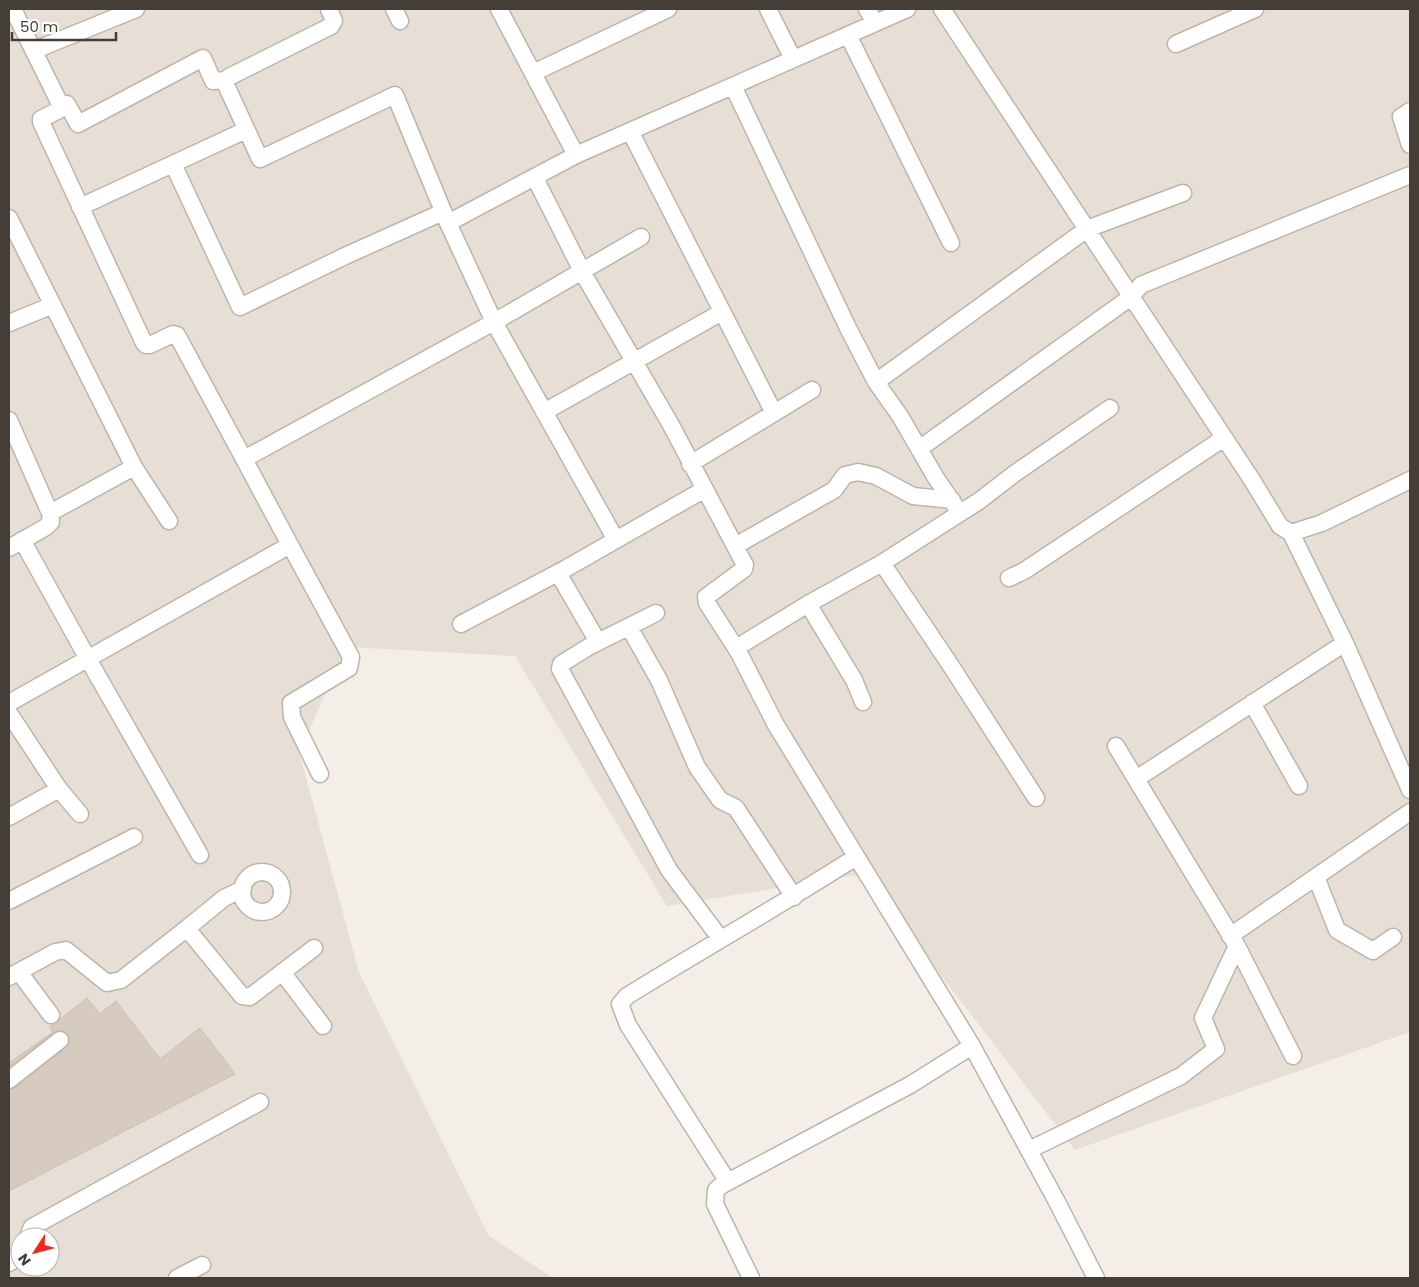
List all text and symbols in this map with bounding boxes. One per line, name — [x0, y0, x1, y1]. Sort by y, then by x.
scale bar — [12, 10, 116, 42]
text: 50 m — [20, 16, 58, 37]
north arrow — [10, 1227, 60, 1277]
text: N — [13, 1250, 36, 1270]

